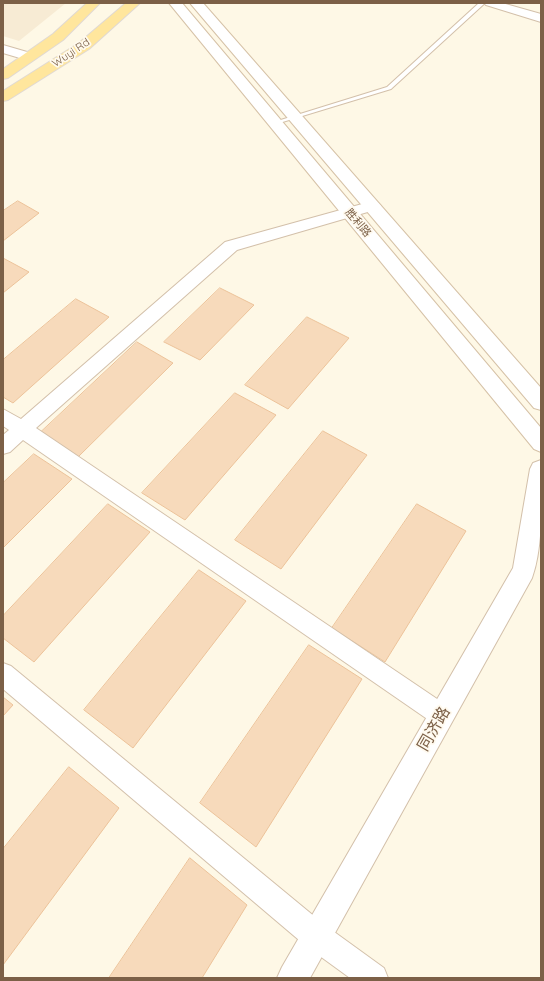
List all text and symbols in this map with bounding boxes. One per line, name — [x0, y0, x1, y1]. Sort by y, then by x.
street label: Wuyi Rd — [50, 36, 92, 70]
street label: 胜利路 — [342, 206, 374, 240]
street label: 同济路 — [414, 703, 454, 755]

